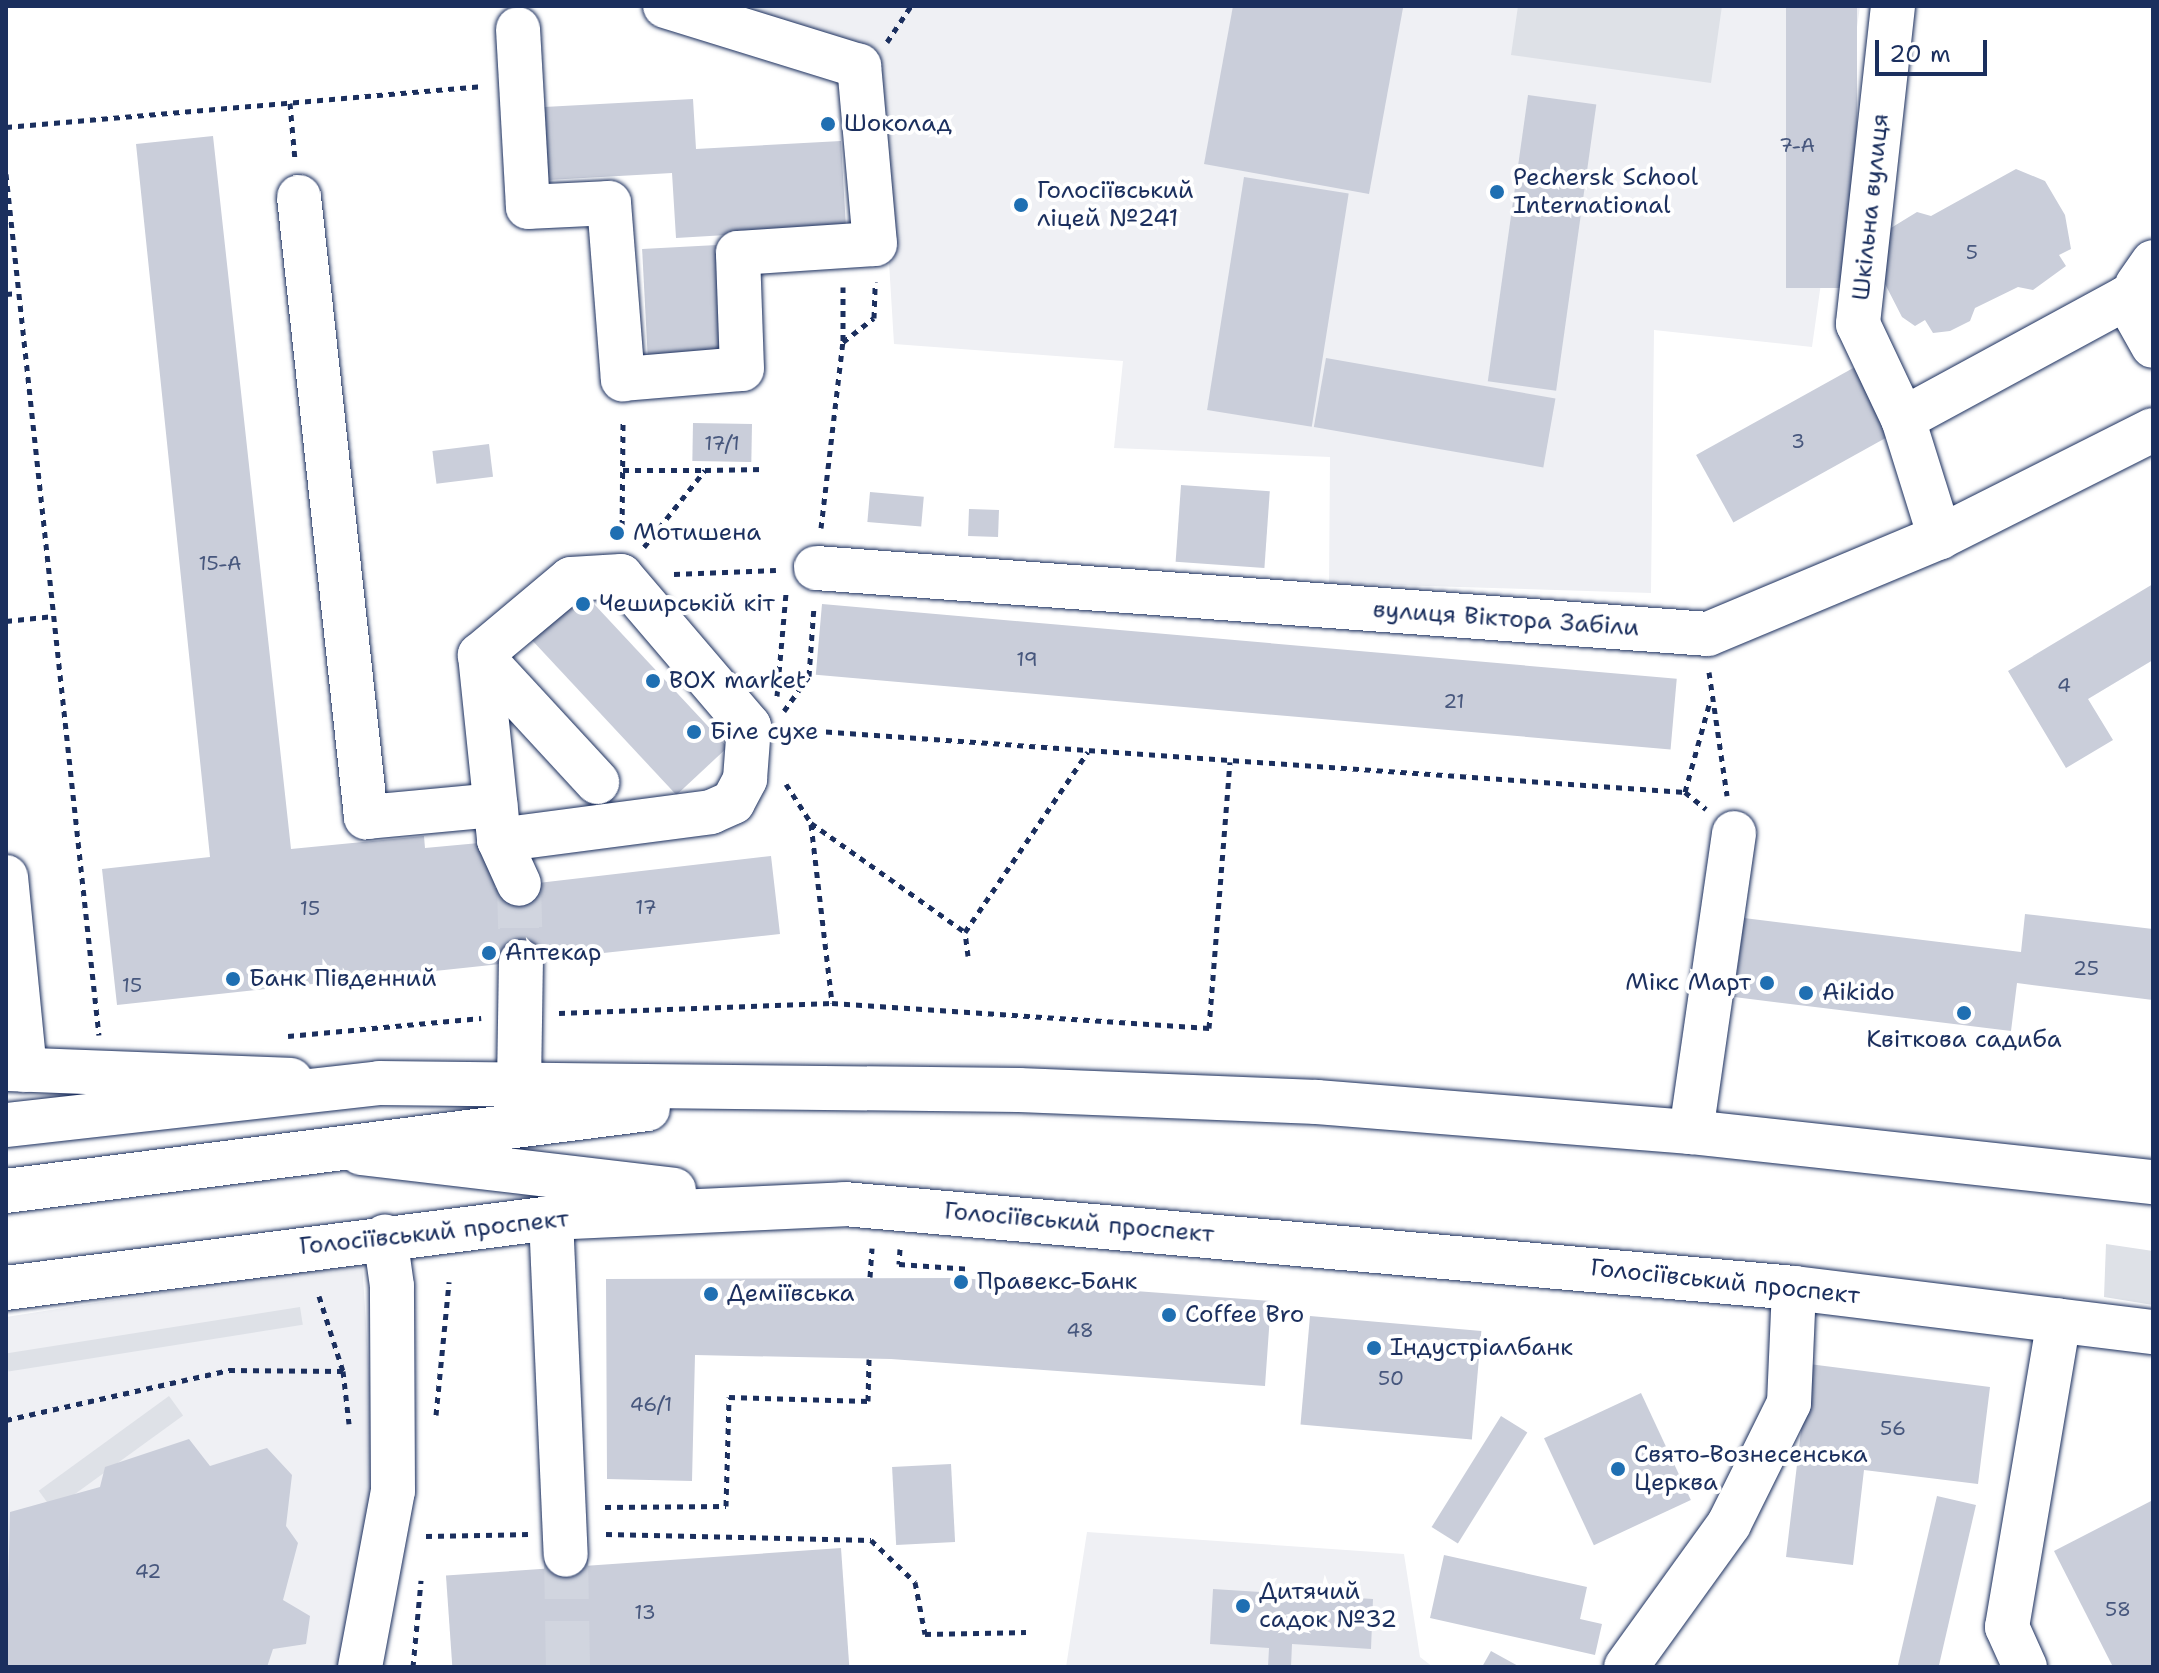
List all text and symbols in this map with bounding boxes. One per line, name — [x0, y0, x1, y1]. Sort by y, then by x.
scale bar — [1879, 24, 1991, 74]
text: 20 m — [1889, 38, 1951, 70]
place label: Шоколад — [844, 110, 952, 138]
street label: Шкільна вулиця — [1847, 112, 1895, 302]
marker: Шоколад — [819, 115, 837, 133]
house number: 7-А — [1779, 133, 1815, 157]
place label: Pechersk School International — [1513, 164, 1698, 220]
place label: Голосіївський ліцей №241 — [1037, 177, 1194, 233]
marker: Pechersk School International — [1488, 183, 1506, 201]
marker: Голосіївський ліцей №241 — [1012, 196, 1030, 214]
house number: 5 — [1966, 240, 1978, 264]
house number: 3 — [1791, 429, 1805, 453]
house number: 17/1 — [704, 431, 740, 455]
place label: Мотишена — [633, 519, 761, 547]
marker: Мотишена — [608, 524, 626, 542]
house number: 15-А — [198, 551, 242, 575]
place label: Чеширській кіт — [599, 590, 775, 618]
marker: Чеширській кіт — [574, 595, 592, 613]
street label: вулиця Віктора Забіли — [1372, 595, 1640, 643]
house number: 19 — [1016, 647, 1038, 671]
place label: BOX market — [669, 667, 806, 695]
marker: BOX market — [644, 672, 662, 690]
house number: 4 — [2057, 673, 2071, 697]
house number: 21 — [1443, 689, 1465, 713]
place label: Біле сухе — [710, 718, 819, 746]
marker: Біле сухе — [685, 723, 703, 741]
house number: 17 — [635, 895, 657, 919]
house number: 15 — [300, 896, 320, 920]
place label: Аптекар — [505, 939, 601, 967]
marker: Аптекар — [480, 944, 498, 962]
house number: 25 — [2073, 956, 2099, 980]
place label: Банк Південний — [249, 965, 437, 993]
place label: Мікс Март — [1625, 969, 1751, 997]
marker: Банк Південний — [224, 970, 242, 988]
house number: 15 — [122, 973, 142, 997]
marker: Мікс Март — [1758, 974, 1776, 992]
place label: Aikido — [1822, 979, 1895, 1007]
marker: Aikido — [1797, 984, 1815, 1002]
marker: Квіткова садиба — [1955, 1004, 1973, 1022]
place label: Квіткова садиба — [1866, 1026, 2062, 1054]
street label: Голосіївський проспект — [943, 1197, 1215, 1249]
street label: Голосіївський проспект — [298, 1205, 570, 1261]
street label: Голосіївський проспект — [1589, 1254, 1861, 1310]
place label: Правекс-Банк — [977, 1268, 1137, 1296]
marker: Правекс-Банк — [952, 1273, 970, 1291]
place label: Деміївська — [727, 1280, 855, 1308]
marker: Деміївська — [702, 1285, 720, 1303]
place label: Coffee Bro — [1185, 1301, 1304, 1329]
marker: Coffee Bro — [1160, 1306, 1178, 1324]
house number: 48 — [1066, 1318, 1094, 1342]
place label: Індустріалбанк — [1390, 1334, 1573, 1362]
marker: Індустріалбанк — [1365, 1339, 1383, 1357]
house number: 50 — [1378, 1366, 1404, 1390]
house number: 46/1 — [630, 1392, 672, 1416]
house number: 56 — [1880, 1416, 1906, 1440]
place label: Свято-Вознесенська Церква — [1634, 1441, 1868, 1497]
marker: Свято-Вознесенська Церква — [1609, 1460, 1627, 1478]
house number: 42 — [135, 1559, 161, 1583]
place label: Дитячий садок №32 — [1259, 1578, 1397, 1634]
marker: Дитячий садок №32 — [1234, 1597, 1252, 1615]
house number: 58 — [2105, 1597, 2131, 1621]
house number: 13 — [634, 1600, 656, 1624]

